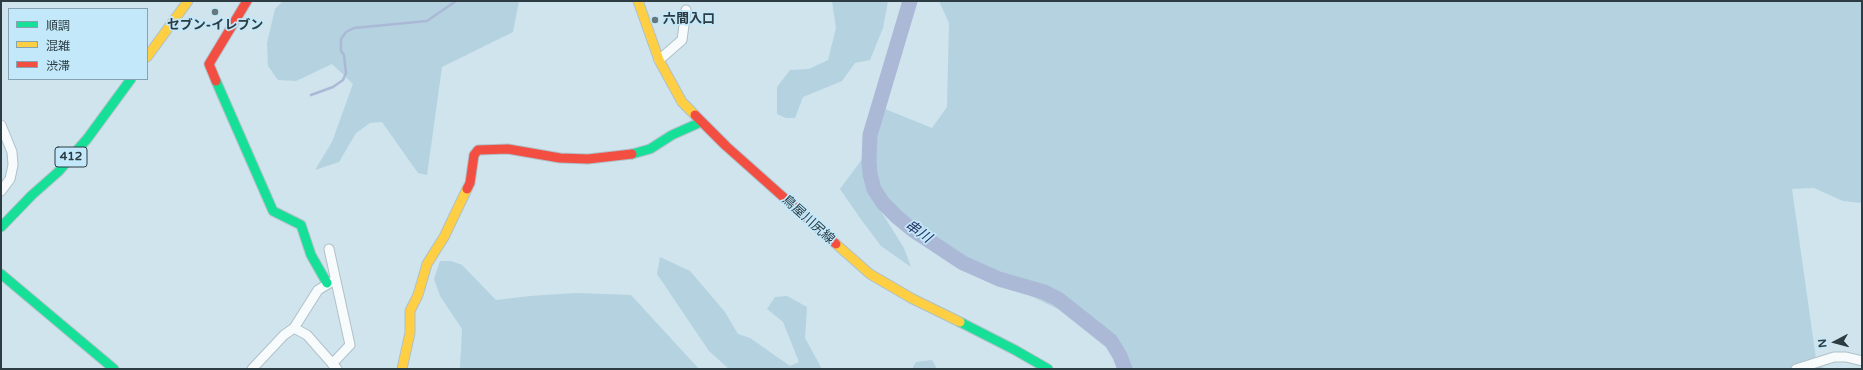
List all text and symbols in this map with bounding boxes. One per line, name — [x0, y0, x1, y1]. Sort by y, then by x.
marker: セブン-イレブン — [210, 7, 220, 17]
legend — [8, 8, 148, 80]
place label: 六間入口 — [663, 12, 715, 28]
marker: 六間入口 — [650, 15, 660, 25]
place label: セブン-イレブン — [167, 18, 263, 34]
text: 順調 — [46, 19, 70, 33]
text: 混雑 — [46, 39, 70, 53]
text: 渋滞 — [46, 59, 70, 73]
road number: 412 — [55, 147, 87, 167]
street label: 鳥屋川尻線 — [779, 192, 837, 248]
water label: 串川 — [902, 217, 934, 247]
north arrow — [1815, 322, 1855, 362]
text: N — [1816, 338, 1829, 348]

